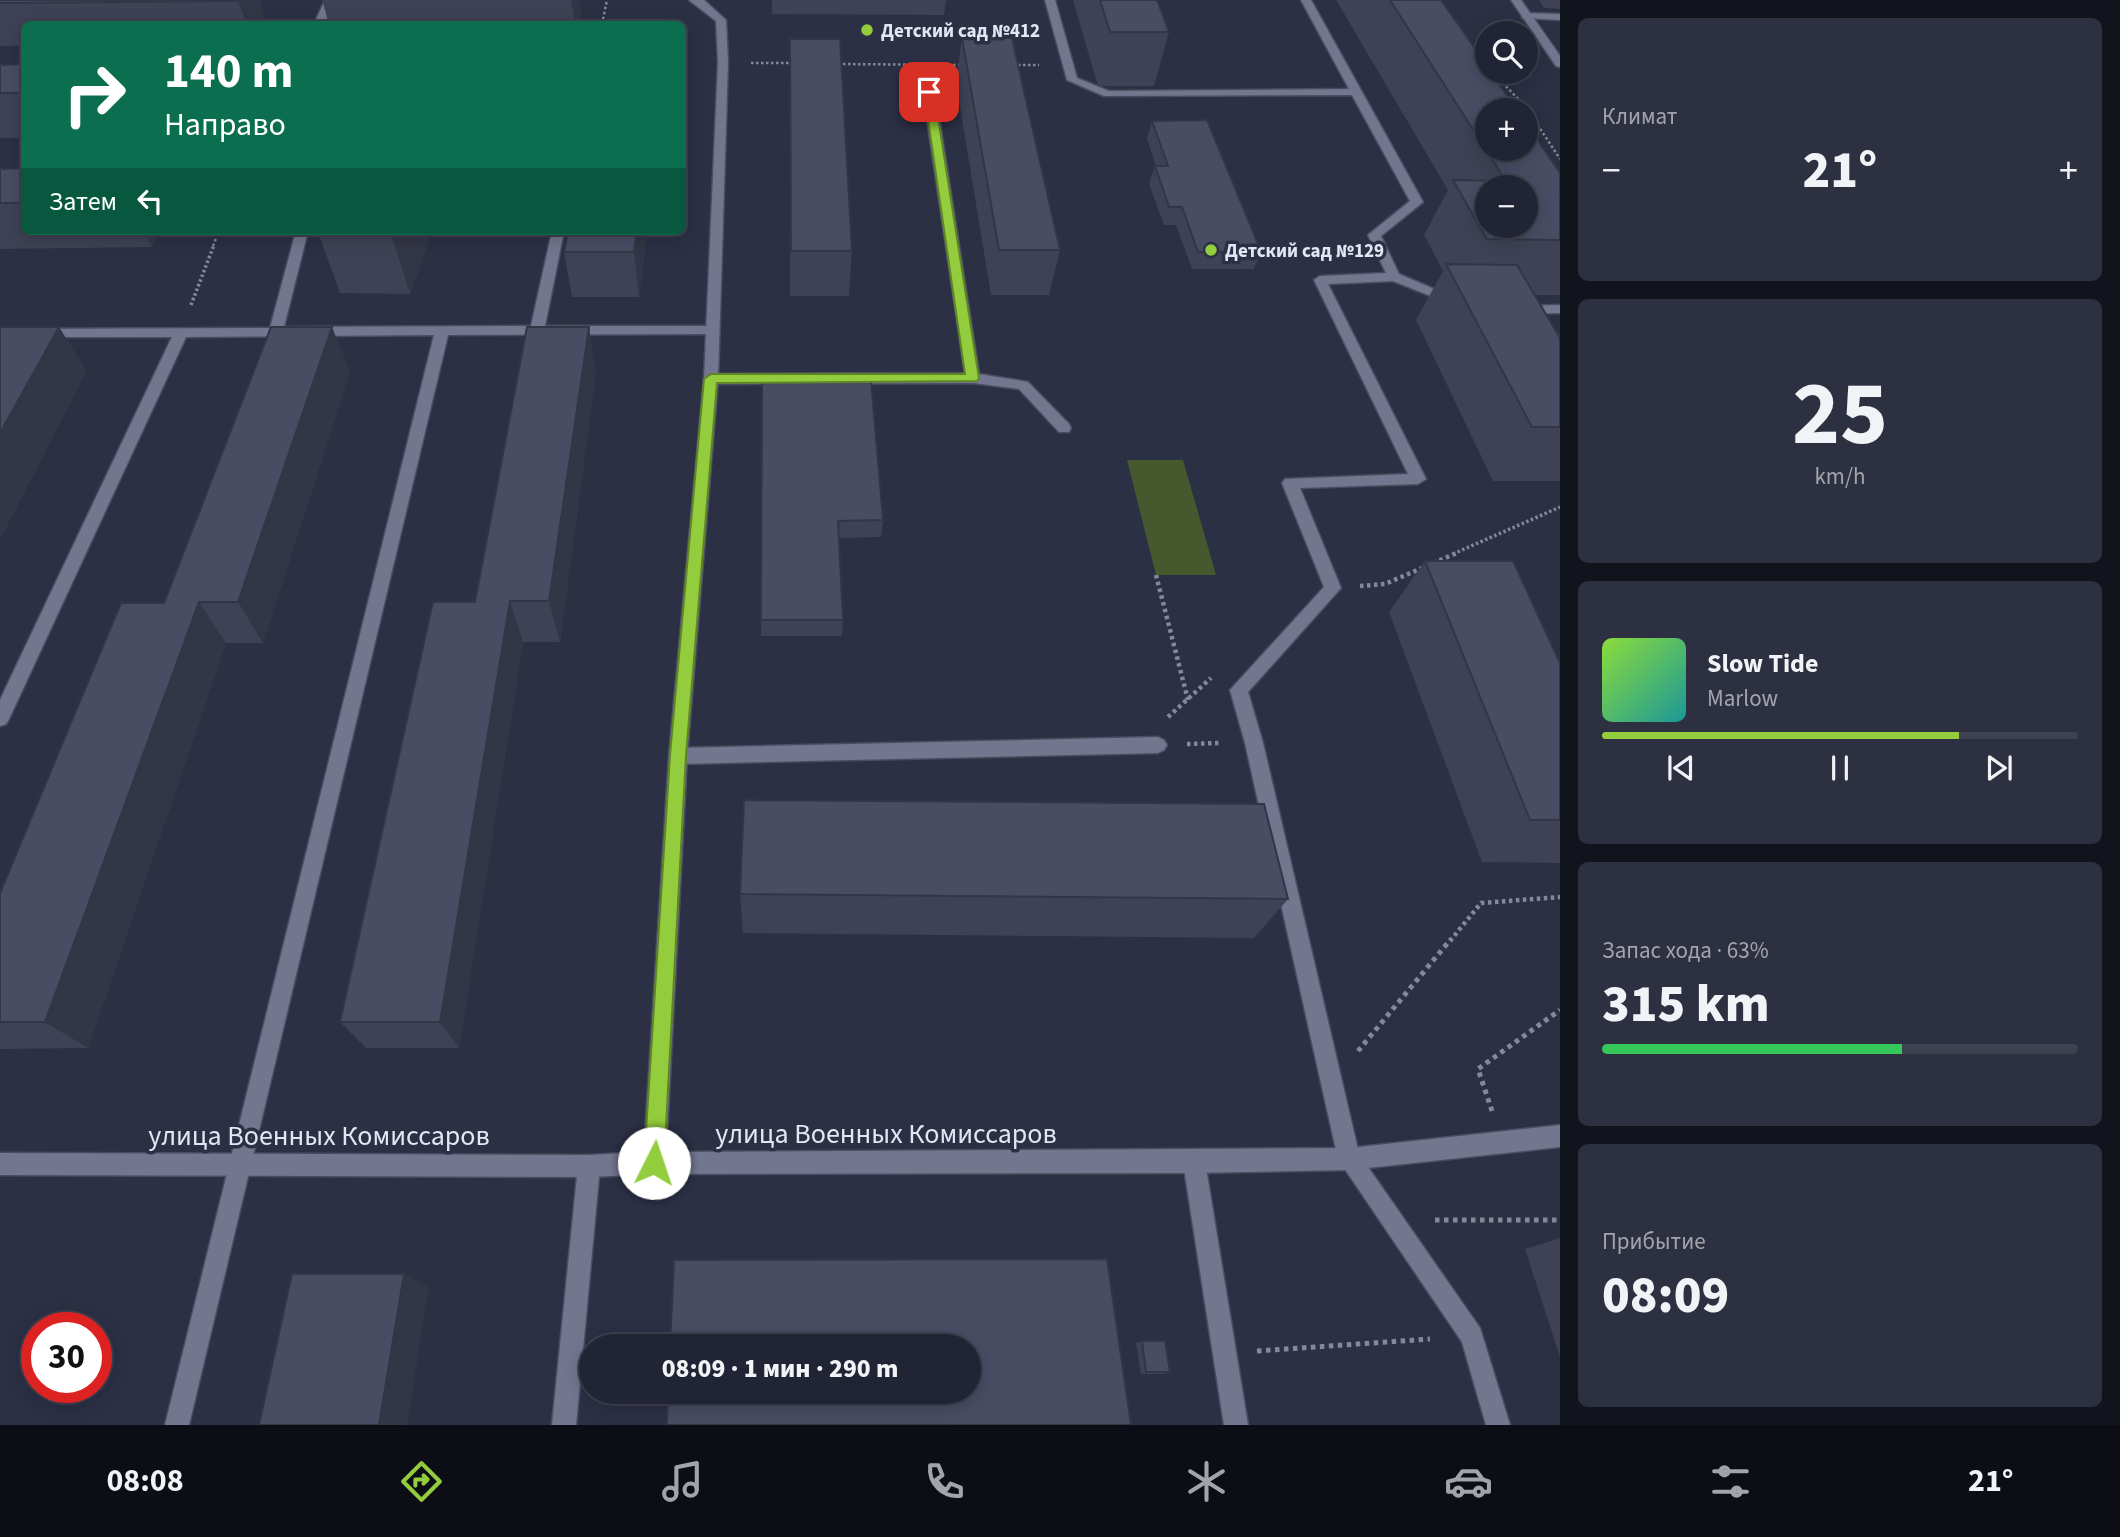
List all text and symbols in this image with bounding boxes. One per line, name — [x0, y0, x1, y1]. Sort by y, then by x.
place label: Детский сад №412 — [881, 18, 1040, 45]
map controls — [1475, 21, 1538, 238]
button: search — [1475, 21, 1538, 84]
marker: Детский сад №412 — [859, 22, 875, 38]
text: 140 m — [164, 37, 293, 107]
icon: right — [49, 49, 140, 140]
pin — [899, 62, 959, 122]
icon: arrive — [910, 73, 948, 111]
button: + — [1475, 98, 1538, 161]
text: Климат — [1602, 100, 1677, 133]
text: Направо — [164, 102, 286, 148]
text: 21° — [1803, 134, 1877, 208]
text: − — [1602, 144, 1621, 198]
text: + — [2059, 144, 2078, 198]
button: − — [1475, 175, 1538, 238]
icon: left — [131, 182, 169, 220]
text: Затем — [49, 183, 117, 220]
place label: Детский сад №129 — [1225, 238, 1384, 265]
marker: Детский сад №129 — [1203, 242, 1219, 258]
text: 25 — [1792, 350, 1888, 479]
text: km/h — [1814, 460, 1866, 493]
text: Slow Tide — [1707, 645, 1818, 682]
text: Marlow — [1707, 682, 1778, 715]
icon: previous — [1662, 749, 1700, 787]
icon: pause — [1821, 749, 1859, 787]
icon: next — [1980, 749, 2018, 787]
text: Запас хода · 63% — [1602, 934, 1769, 967]
text: 315 km — [1602, 968, 1770, 1042]
street label: улица Военных Комиссаров — [715, 1114, 1057, 1154]
street label: улица Военных Комиссаров — [148, 1116, 490, 1156]
position arrow — [617, 1126, 691, 1200]
text: Прибытие — [1602, 1225, 1706, 1258]
text: 08:09 — [1602, 1259, 1729, 1333]
speed limit sign: 30 — [21, 1312, 112, 1403]
text: 08:09 · 1 мин · 290 m — [662, 1350, 898, 1387]
icon: directions — [397, 1457, 446, 1506]
icon: music — [658, 1457, 707, 1506]
icon: phone — [920, 1457, 969, 1506]
icon: climate — [1182, 1457, 1231, 1506]
icon: car — [1444, 1457, 1493, 1506]
icon: filters — [1706, 1457, 1755, 1506]
text: 08:08 — [106, 1458, 184, 1504]
text: 21° — [1968, 1458, 2013, 1504]

